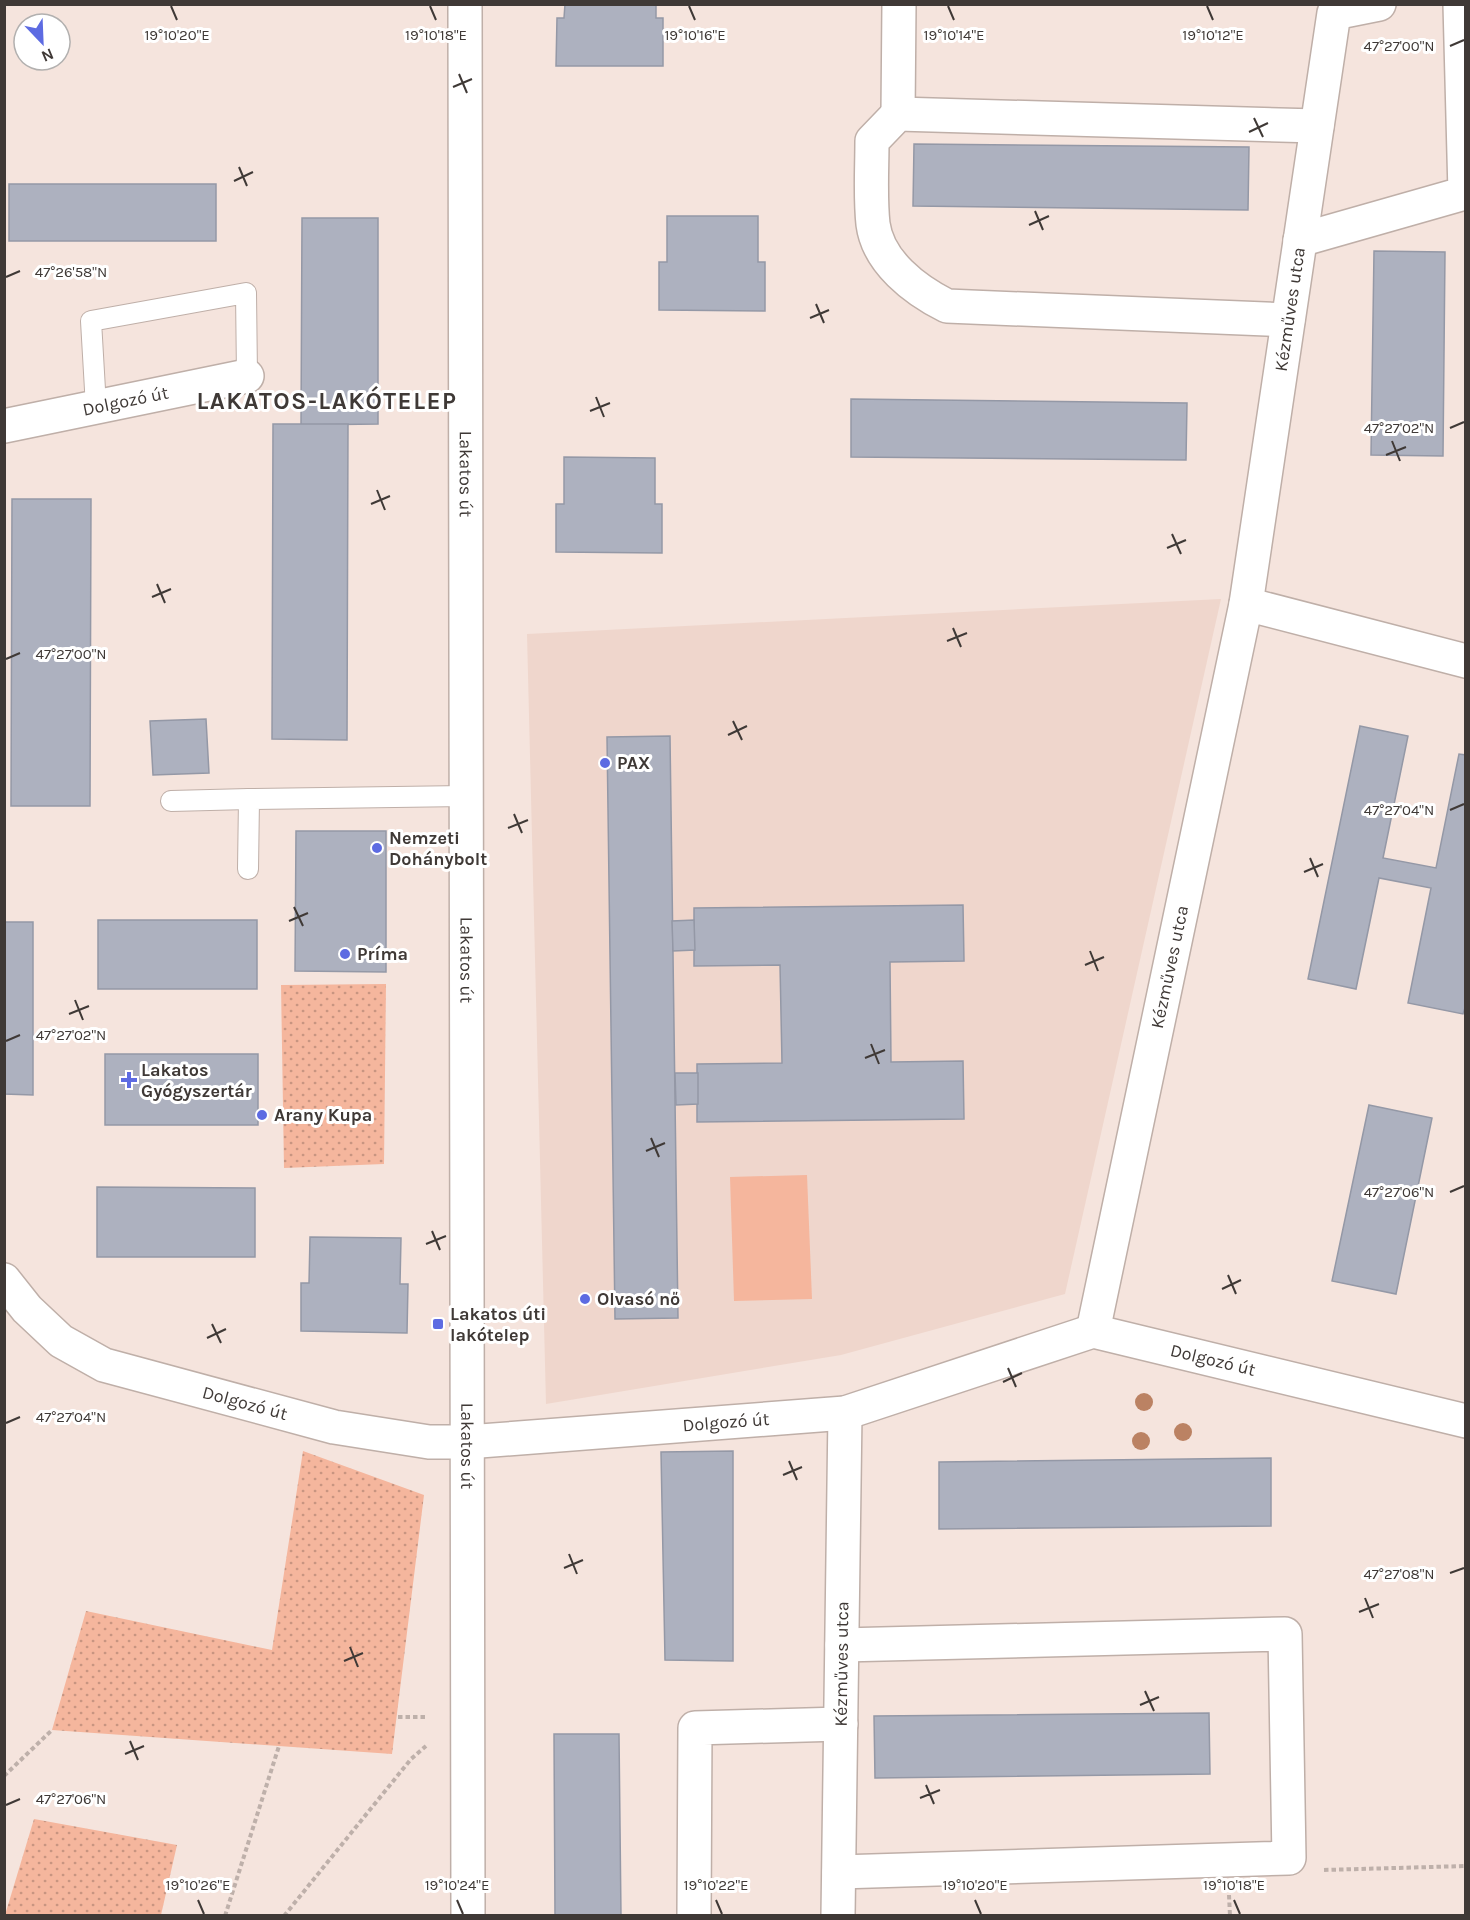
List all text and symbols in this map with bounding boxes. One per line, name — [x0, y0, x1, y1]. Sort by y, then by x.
north arrow — [12, 12, 72, 72]
text: 19°10'20"E — [144, 26, 210, 44]
text: 19°10'18"E — [405, 26, 467, 44]
text: 19°10'16"E — [664, 26, 726, 44]
text: 19°10'14"E — [924, 26, 985, 44]
text: 19°10'12"E — [1182, 26, 1244, 44]
text: 47°27'00"N — [1364, 37, 1434, 55]
text: N — [39, 44, 57, 66]
street label: Kézműves utca — [1270, 246, 1310, 373]
text: 47°26'58"N — [35, 263, 107, 281]
street label: Dolgozó út — [81, 381, 171, 421]
district label: LAKATOS-LAKÓTELEP — [196, 386, 458, 415]
text: 47°27'02"N — [1364, 419, 1434, 437]
street label: Lakatos út — [455, 431, 477, 517]
text: 47°27'00"N — [36, 645, 106, 663]
place label: PAX — [617, 752, 650, 774]
marker: PAX — [598, 756, 612, 770]
text: 47°27'04"N — [1364, 801, 1434, 819]
place label: Nemzeti Dohánybolt — [389, 827, 487, 870]
marker: Nemzeti Dohánybolt — [370, 841, 384, 855]
street label: Kézműves utca — [1146, 903, 1193, 1031]
street label: Lakatos út — [455, 917, 478, 1003]
place label: Príma — [357, 943, 408, 965]
marker: Príma — [338, 947, 352, 961]
text: 47°27'02"N — [36, 1026, 106, 1044]
place label: Lakatos Gyógyszertár — [141, 1059, 252, 1102]
marker: Lakatos Gyógyszertár — [122, 1073, 136, 1087]
place label: Arany Kupa — [274, 1104, 372, 1126]
marker: Arany Kupa — [255, 1108, 269, 1122]
text: 47°27'06"N — [1364, 1183, 1434, 1201]
place label: Olvasó nő — [597, 1288, 680, 1310]
marker: Olvasó nő — [578, 1292, 592, 1306]
place label: Lakatos úti lakótelep — [450, 1303, 546, 1346]
marker: Lakatos úti lakótelep — [431, 1317, 445, 1331]
street label: Dolgozó út — [1168, 1339, 1258, 1381]
street label: Dolgozó út — [200, 1381, 290, 1425]
street label: Lakatos út — [456, 1403, 478, 1489]
text: 47°27'04"N — [36, 1408, 106, 1426]
street label: Dolgozó út — [682, 1408, 770, 1436]
text: 47°27'08"N — [1363, 1565, 1435, 1583]
street label: Kézműves utca — [830, 1601, 853, 1727]
text: 47°27'06"N — [36, 1790, 106, 1808]
text: 19°10'26"E — [166, 1876, 230, 1894]
text: 19°10'24"E — [425, 1876, 489, 1894]
text: 19°10'22"E — [683, 1876, 749, 1894]
text: 19°10'20"E — [942, 1876, 1008, 1894]
text: 19°10'18"E — [1203, 1876, 1265, 1894]

